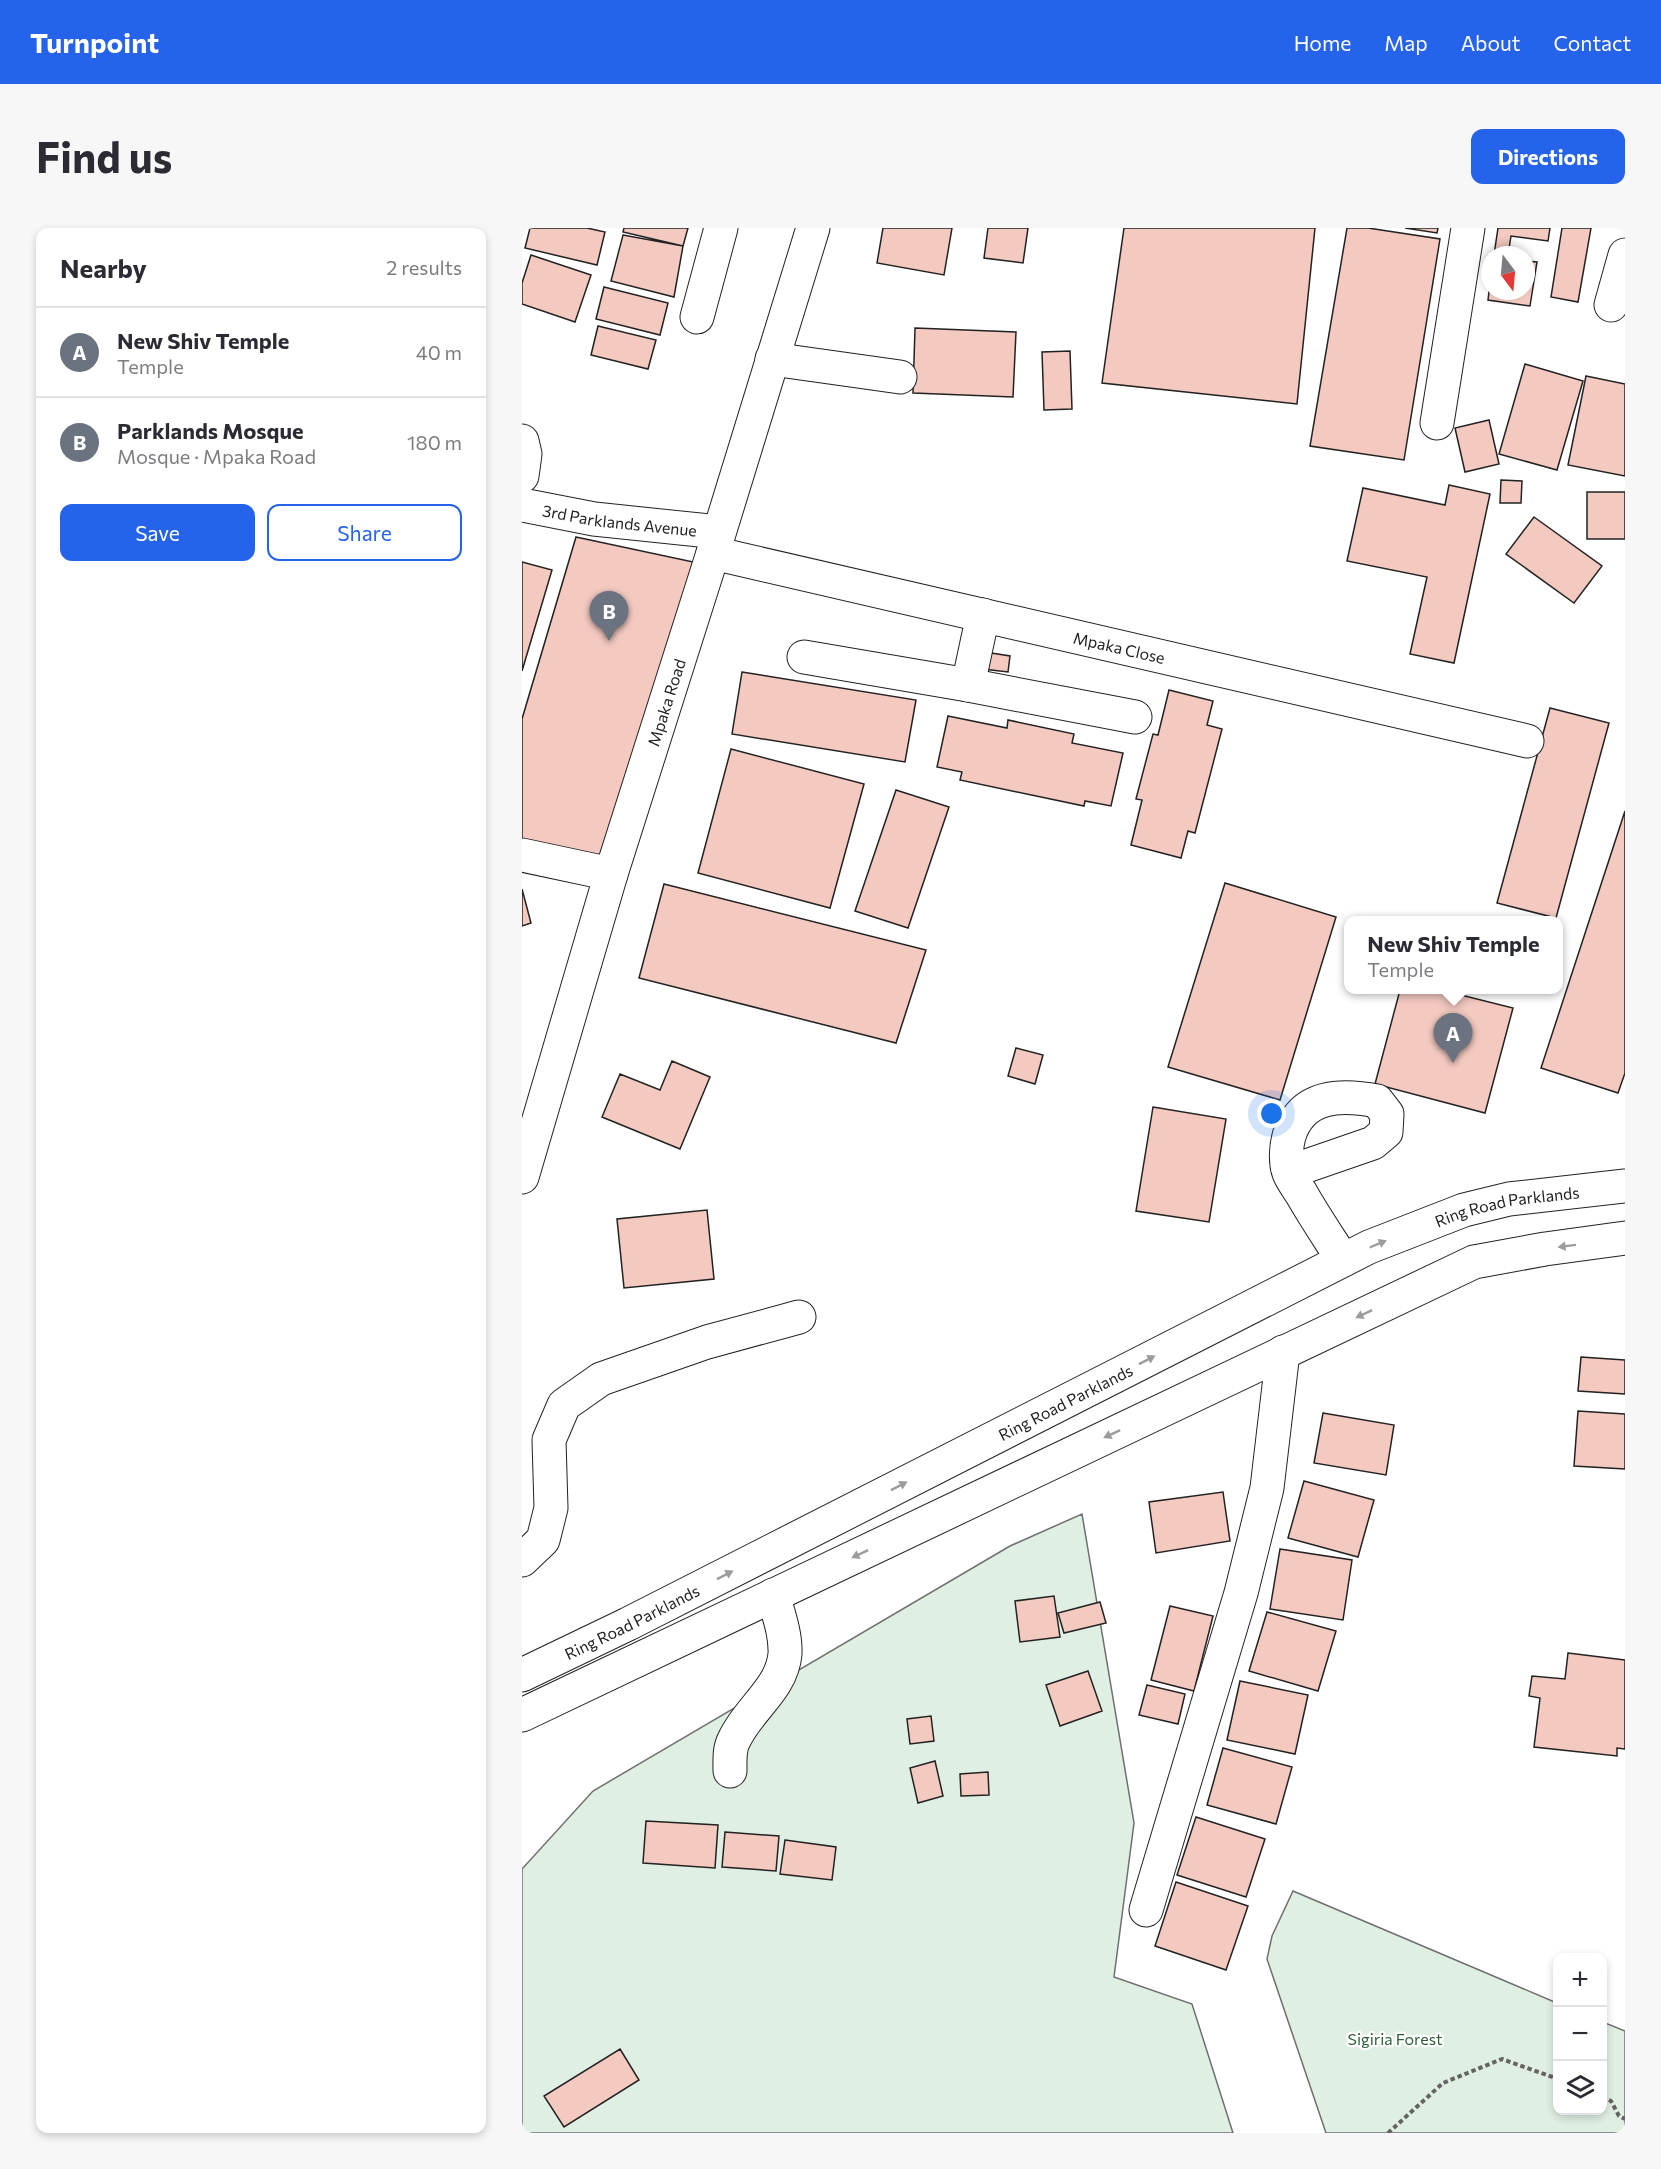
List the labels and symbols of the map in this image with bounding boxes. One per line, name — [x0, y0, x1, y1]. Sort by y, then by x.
north arrow — [1481, 246, 1535, 300]
street label: 3rd Parklands Avenue — [541, 500, 698, 539]
pin: B — [590, 592, 628, 641]
street label: Mpaka Close — [1072, 627, 1167, 667]
street label: Mpaka Road — [643, 656, 688, 748]
pin: A — [1434, 1014, 1472, 1063]
your location — [1257, 1099, 1286, 1128]
street label: Ring Road Parklands — [1432, 1182, 1580, 1230]
one-way arrow — [1369, 1239, 1386, 1248]
one-way arrow — [1557, 1241, 1576, 1250]
one-way arrow — [1356, 1310, 1373, 1319]
one-way arrow — [1139, 1355, 1156, 1365]
street label: Ring Road Parklands — [995, 1360, 1135, 1444]
one-way arrow — [1104, 1429, 1121, 1438]
one-way arrow — [890, 1482, 907, 1491]
one-way arrow — [852, 1549, 869, 1558]
one-way arrow — [717, 1570, 734, 1580]
street label: Ring Road Parklands — [561, 1580, 702, 1663]
park label: Sigiria Forest — [1348, 2029, 1443, 2048]

